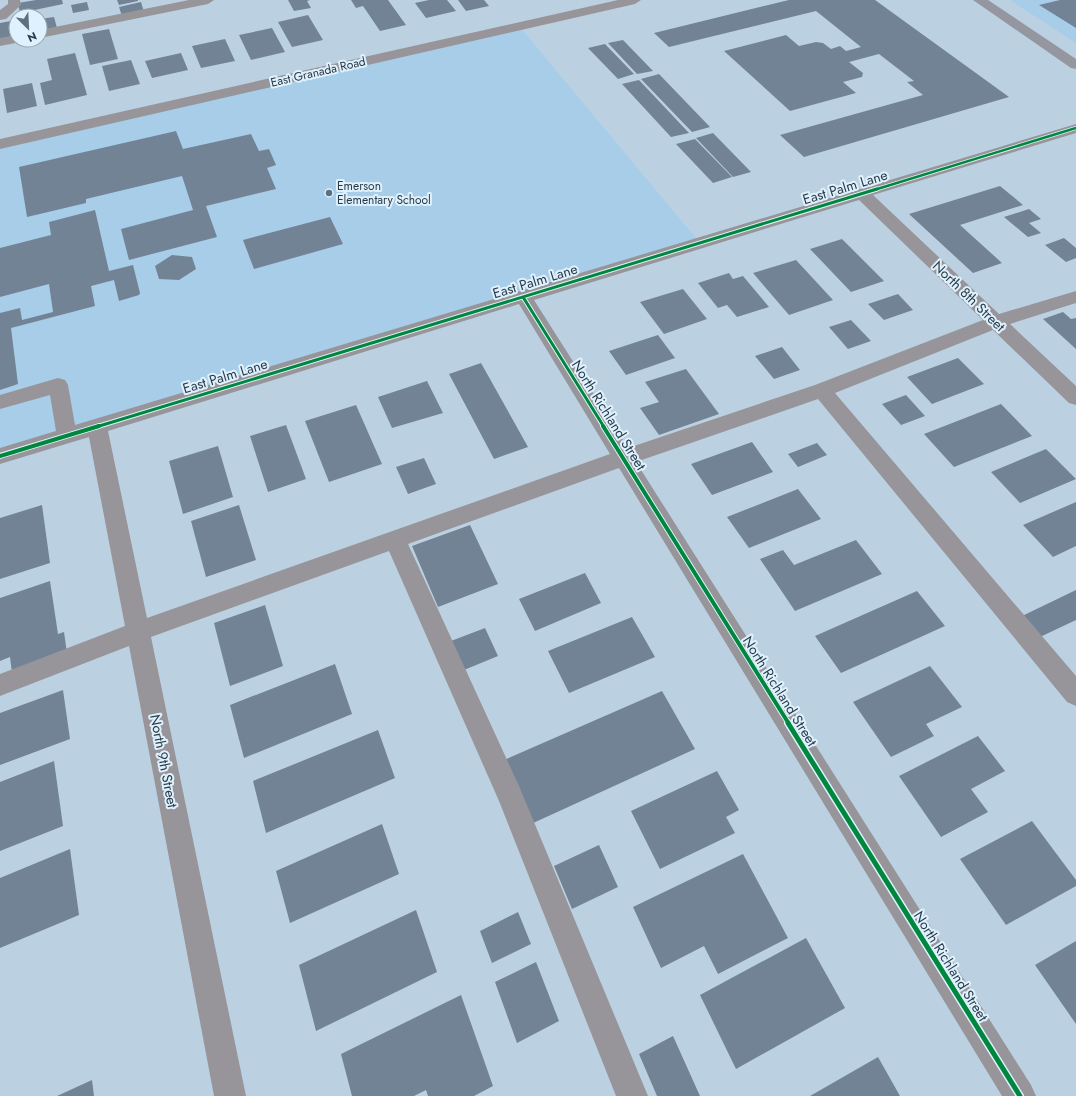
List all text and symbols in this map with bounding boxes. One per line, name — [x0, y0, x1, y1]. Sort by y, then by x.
north arrow — [8, 8, 48, 48]
text: N — [25, 28, 39, 46]
street label: East Granada Road — [269, 52, 367, 92]
street label: East Palm Lane — [800, 165, 890, 209]
place label: Emerson Elementary School — [337, 177, 431, 209]
marker: Emerson Elementary School — [324, 188, 334, 198]
street label: North 8th Street — [928, 256, 1010, 336]
street label: East Palm Lane — [490, 259, 580, 303]
street label: East Palm Lane — [180, 354, 270, 398]
street label: North Richland Street — [567, 356, 651, 475]
street label: North Richland Street — [738, 632, 822, 751]
street label: North 9th Street — [145, 713, 183, 810]
street label: North Richland Street — [909, 907, 993, 1026]

